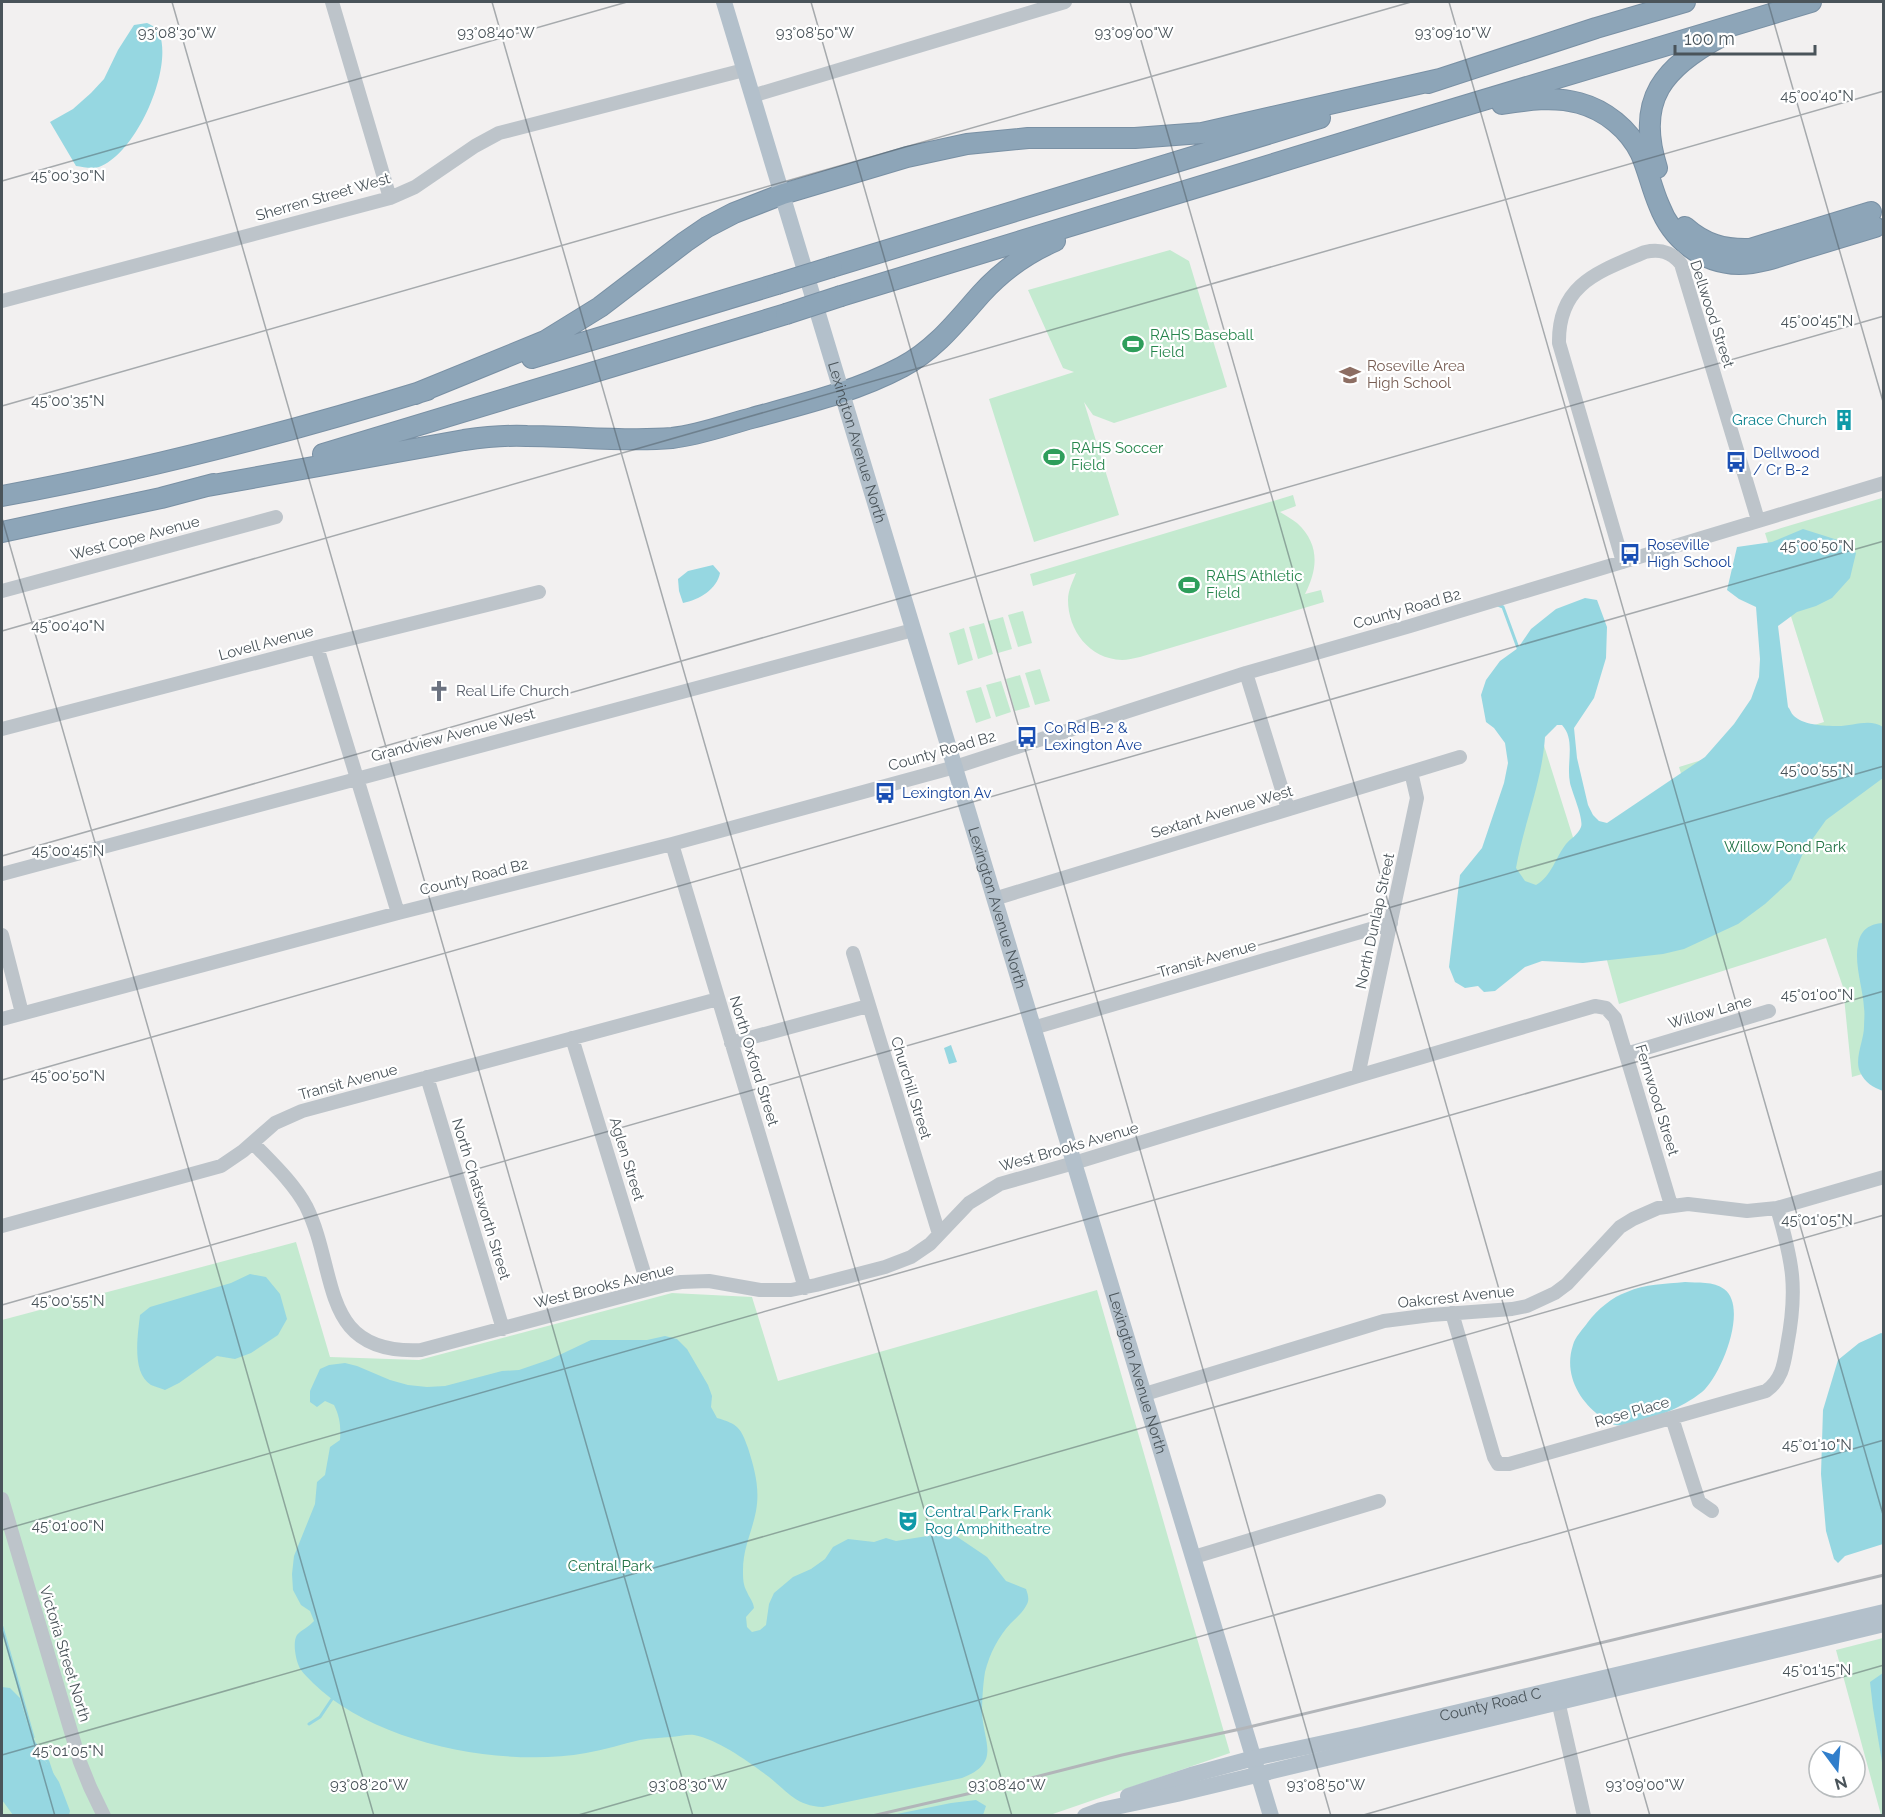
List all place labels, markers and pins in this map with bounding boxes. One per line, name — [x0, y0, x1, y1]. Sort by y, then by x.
place label: RAHS Baseball Field — [1150, 326, 1255, 361]
sports icon: RAHS Baseball Field — [1121, 332, 1145, 356]
place label: Roseville Area High School — [1367, 357, 1465, 392]
school or university icon: Roseville Area High School — [1338, 363, 1362, 387]
building icon: Grace Church — [1832, 408, 1856, 432]
place label: Grace Church — [1732, 411, 1827, 429]
place label: RAHS Soccer Field — [1071, 439, 1164, 474]
place label: Dellwood / Cr B-2 — [1753, 444, 1820, 479]
sports icon: RAHS Soccer Field — [1042, 445, 1066, 469]
bus stop icon: Dellwood / Cr B-2 — [1724, 450, 1748, 474]
place label: Roseville High School — [1647, 536, 1732, 571]
bus stop icon: Roseville High School — [1618, 542, 1642, 566]
place label: RAHS Athletic Field — [1206, 567, 1302, 602]
sports icon: RAHS Athletic Field — [1177, 573, 1201, 597]
church icon: Real Life Church — [427, 679, 451, 703]
place label: Real Life Church — [456, 682, 569, 700]
place label: Co Rd B-2 & Lexington Ave — [1044, 719, 1142, 754]
bus stop icon: Co Rd B-2 & Lexington Ave — [1015, 725, 1039, 749]
bus stop icon: Lexington Av — [873, 781, 897, 805]
place label: Lexington Av — [902, 784, 992, 802]
place label: Central Park Frank Rog Amphitheatre — [925, 1503, 1052, 1538]
theatre icon: Central Park Frank Rog Amphitheatre — [896, 1509, 920, 1533]

